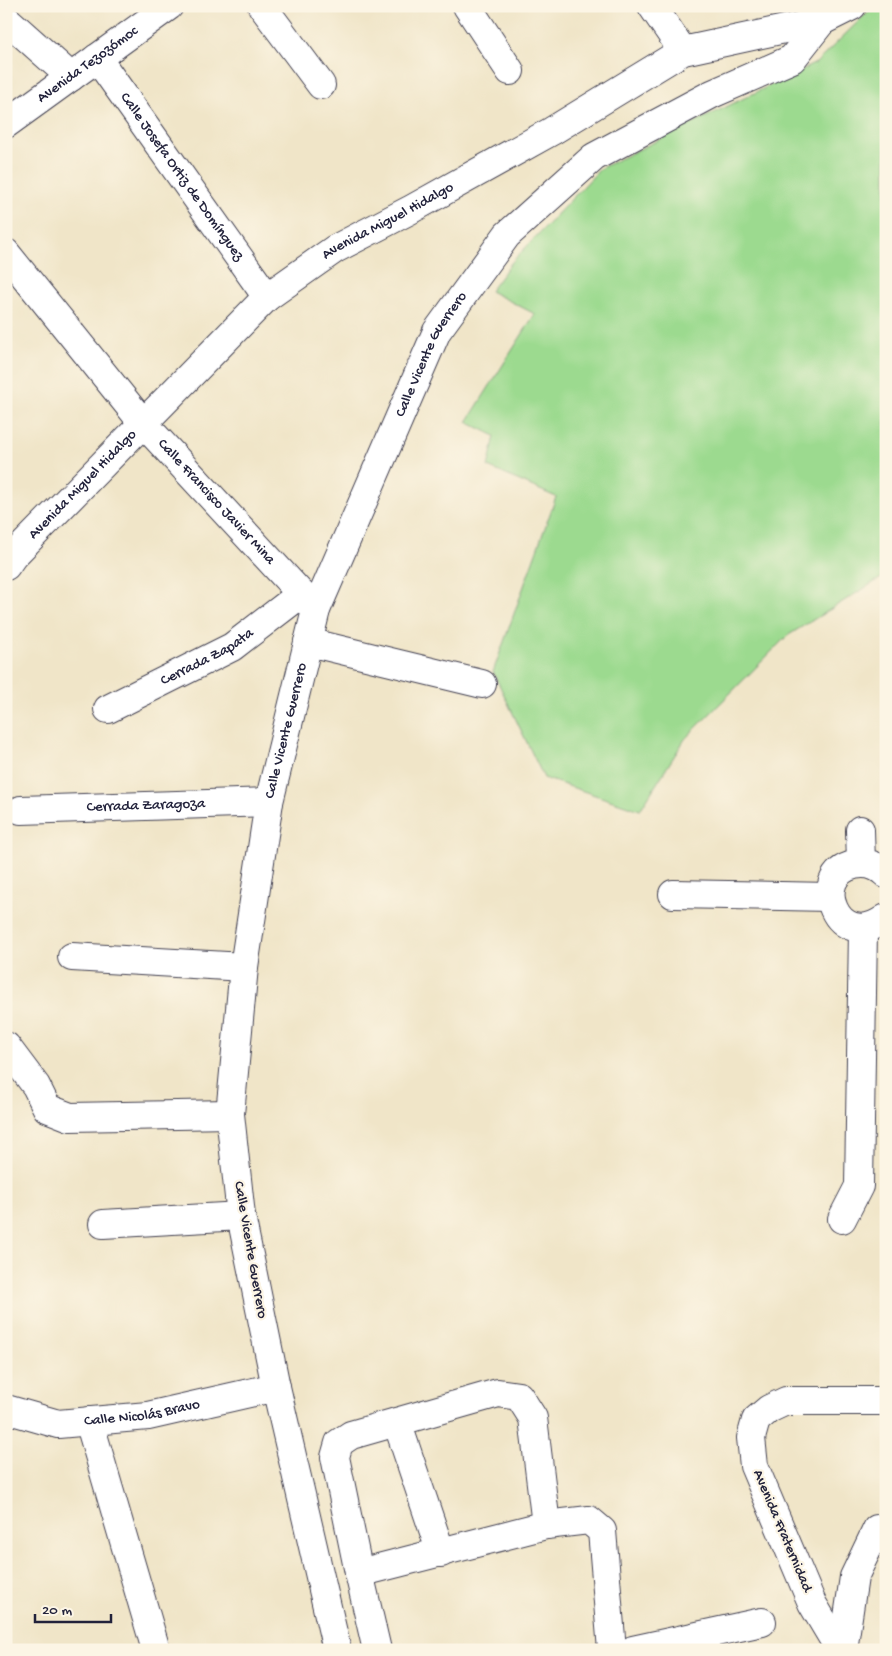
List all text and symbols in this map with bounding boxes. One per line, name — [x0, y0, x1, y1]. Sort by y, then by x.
street label: Avenida Tezozómoc — [34, 22, 143, 107]
street label: Calle Josefa Ortiz de Domínguez — [116, 89, 248, 265]
street label: Avenida Miguel Hidalgo — [319, 178, 457, 264]
street label: Calle Vicente Guerrero — [392, 288, 472, 420]
street label: Avenida Miguel Hidalgo — [25, 426, 141, 543]
street label: Calle Francisco Javier Mina — [153, 435, 279, 569]
street label: Cerrada Zapata — [158, 624, 258, 690]
street label: Calle Vicente Guerrero — [261, 661, 312, 801]
street label: Cerrada Zaragoza — [86, 795, 206, 817]
street label: Calle Vicente Guerrero — [229, 1180, 271, 1320]
street label: Calle Nicolás Bravo — [84, 1395, 202, 1431]
street label: Avenida Fraternidad — [748, 1467, 816, 1596]
scale bar — [35, 1591, 111, 1623]
text: 20 m — [42, 1602, 72, 1620]

